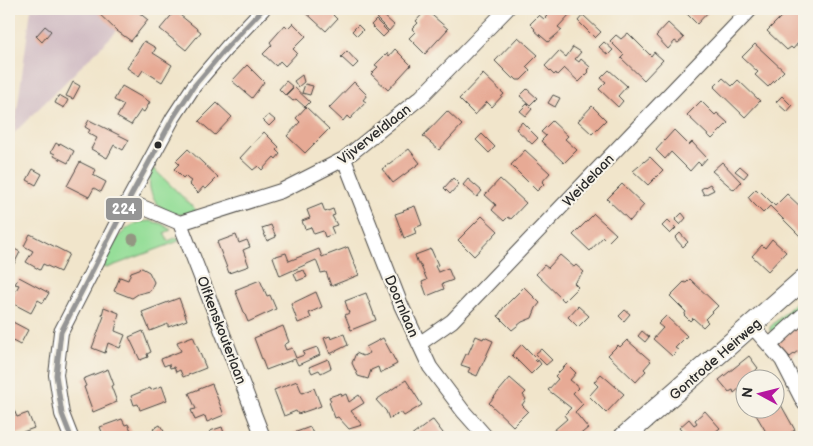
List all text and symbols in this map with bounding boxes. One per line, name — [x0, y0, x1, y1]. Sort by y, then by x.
street label: Vijverveldlaan — [334, 101, 414, 168]
unlabelled marker — [153, 140, 163, 150]
street label: Weidelaan — [559, 150, 618, 210]
line badge: 224 — [105, 197, 143, 221]
text: 224 — [112, 201, 137, 218]
street label: Doornlaan — [381, 273, 422, 340]
street label: Olfkenskouterlaan — [193, 274, 250, 387]
street label: Gontrode Heirweg — [666, 315, 765, 404]
north arrow — [736, 368, 786, 418]
text: N — [739, 386, 757, 399]

